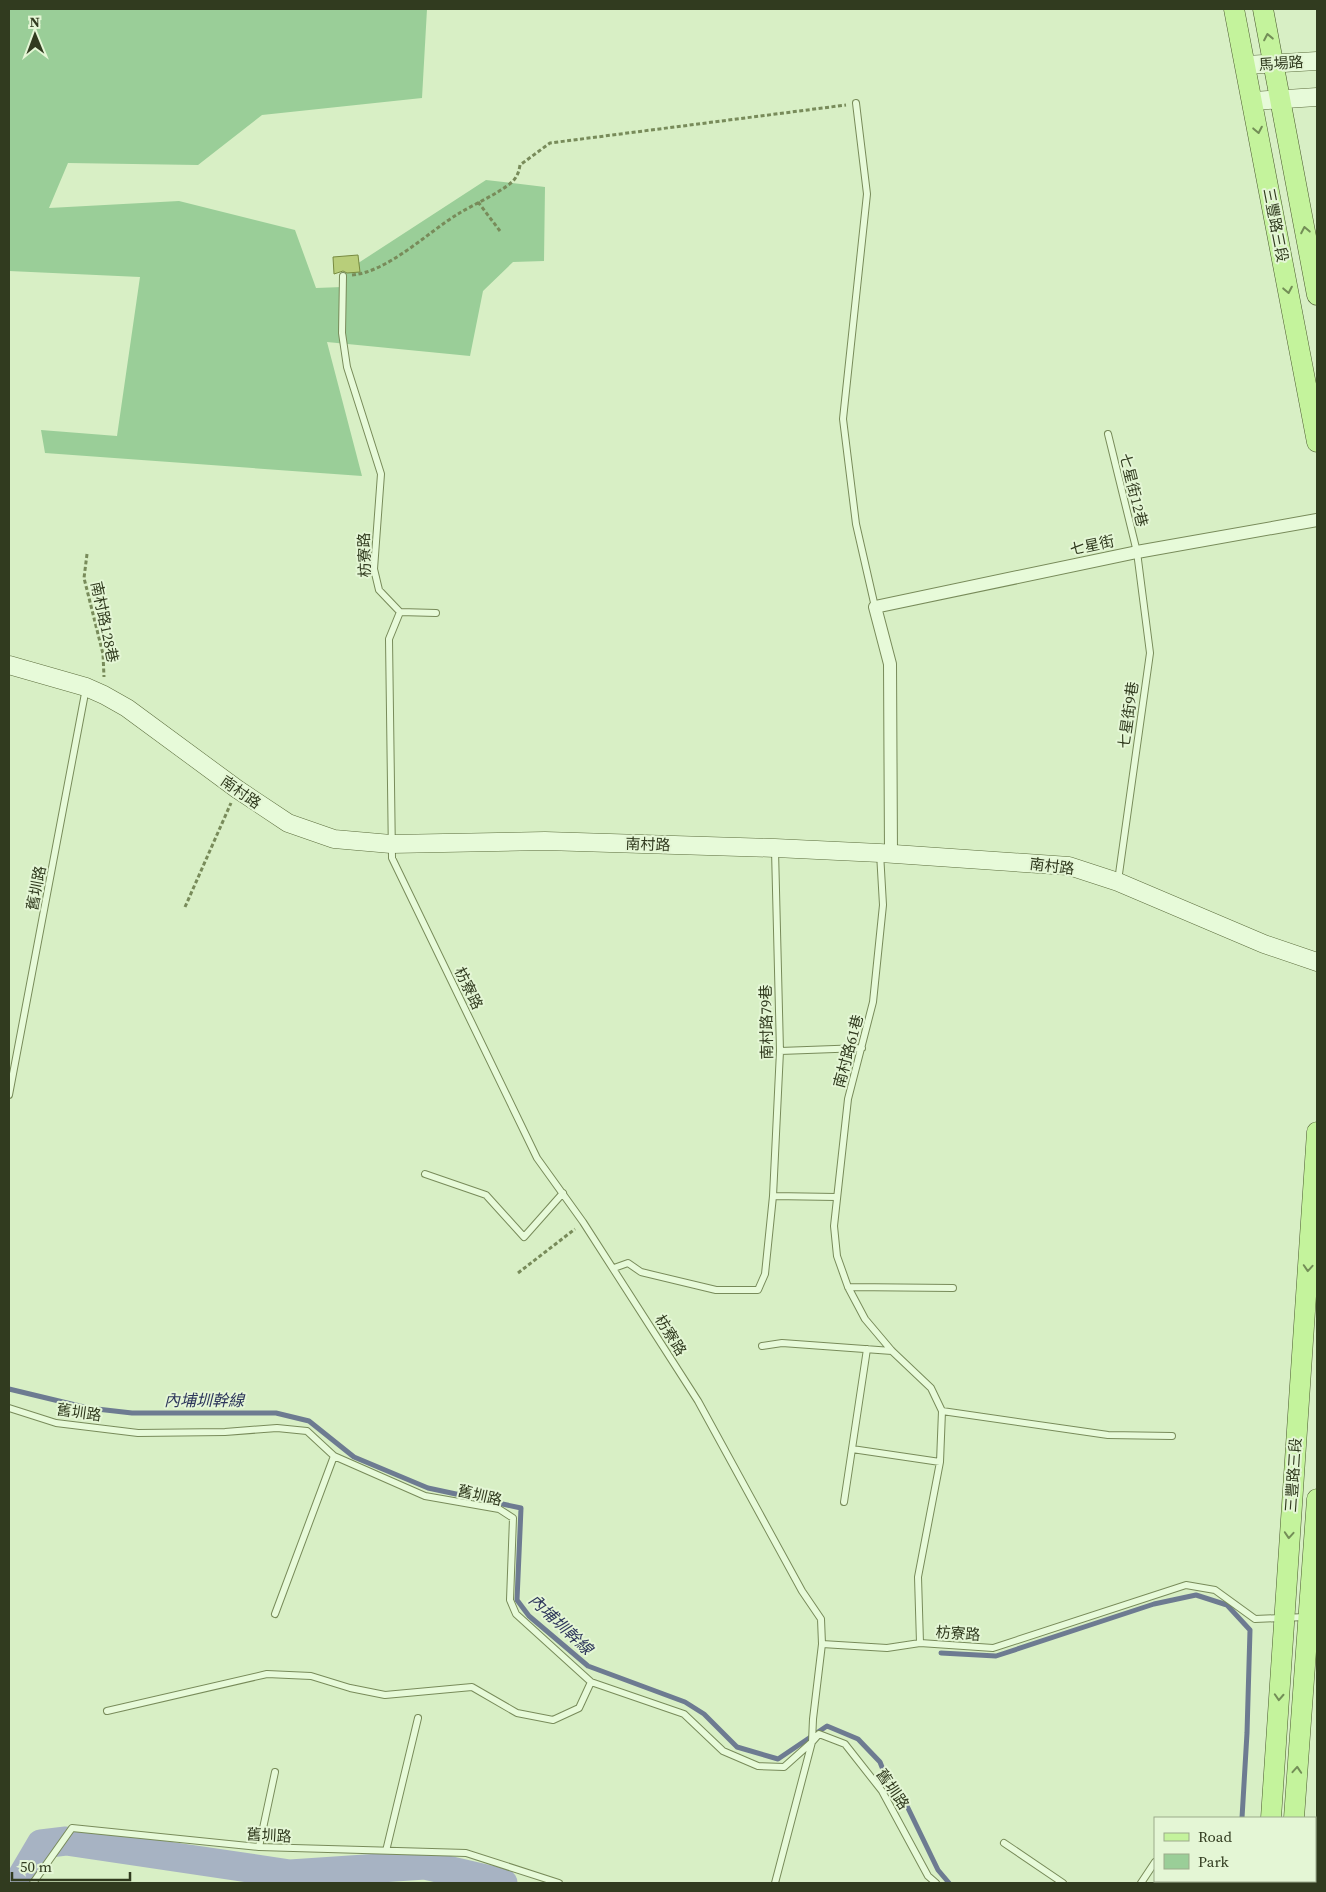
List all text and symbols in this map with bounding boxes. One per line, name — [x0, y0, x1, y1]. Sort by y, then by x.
north arrow — [10, 10, 60, 60]
text: N — [29, 12, 40, 32]
one-way arrow — [1264, 32, 1274, 41]
street label: 馬場路 — [1258, 51, 1304, 75]
one-way arrow — [1253, 126, 1263, 135]
street label: 三豐路三段 — [1259, 186, 1293, 264]
one-way arrow — [1300, 226, 1310, 235]
one-way arrow — [1283, 286, 1293, 294]
street label: 七星街12巷 — [1115, 451, 1153, 529]
street label: 七星街 — [1068, 530, 1116, 560]
street label: 枋寮路 — [353, 532, 375, 578]
street label: 南村路128巷 — [86, 579, 124, 665]
street label: 七星街9巷 — [1113, 680, 1143, 750]
street label: 南村路 — [217, 770, 265, 814]
street label: 南村路 — [625, 833, 671, 855]
street label: 南村路 — [1028, 853, 1076, 879]
street label: 舊圳路 — [21, 864, 51, 912]
street label: 枋寮路 — [450, 963, 488, 1013]
street label: 南村路79巷 — [755, 984, 777, 1060]
street label: 南村路61巷 — [828, 1012, 868, 1090]
one-way arrow — [1302, 1265, 1313, 1273]
street label: 枋寮路 — [650, 1310, 692, 1360]
water label: 內埔圳幹線 — [164, 1389, 246, 1411]
street label: 舊圳路 — [55, 1398, 103, 1426]
street label: 三豐路三段 — [1280, 1437, 1306, 1513]
street label: 舊圳路 — [456, 1480, 504, 1510]
one-way arrow — [1284, 1531, 1295, 1539]
water label: 內埔圳幹線 — [524, 1589, 599, 1661]
street label: 枋寮路 — [935, 1621, 981, 1645]
one-way arrow — [1273, 1694, 1284, 1702]
street label: 舊圳路 — [872, 1764, 914, 1814]
one-way arrow — [1292, 1765, 1303, 1773]
legend — [1154, 1817, 1316, 1882]
street label: 舊圳路 — [246, 1823, 292, 1847]
text: Road — [1198, 1826, 1232, 1847]
scale bar — [12, 1850, 130, 1882]
text: Park — [1198, 1851, 1230, 1872]
text: 50 m — [20, 1856, 52, 1877]

